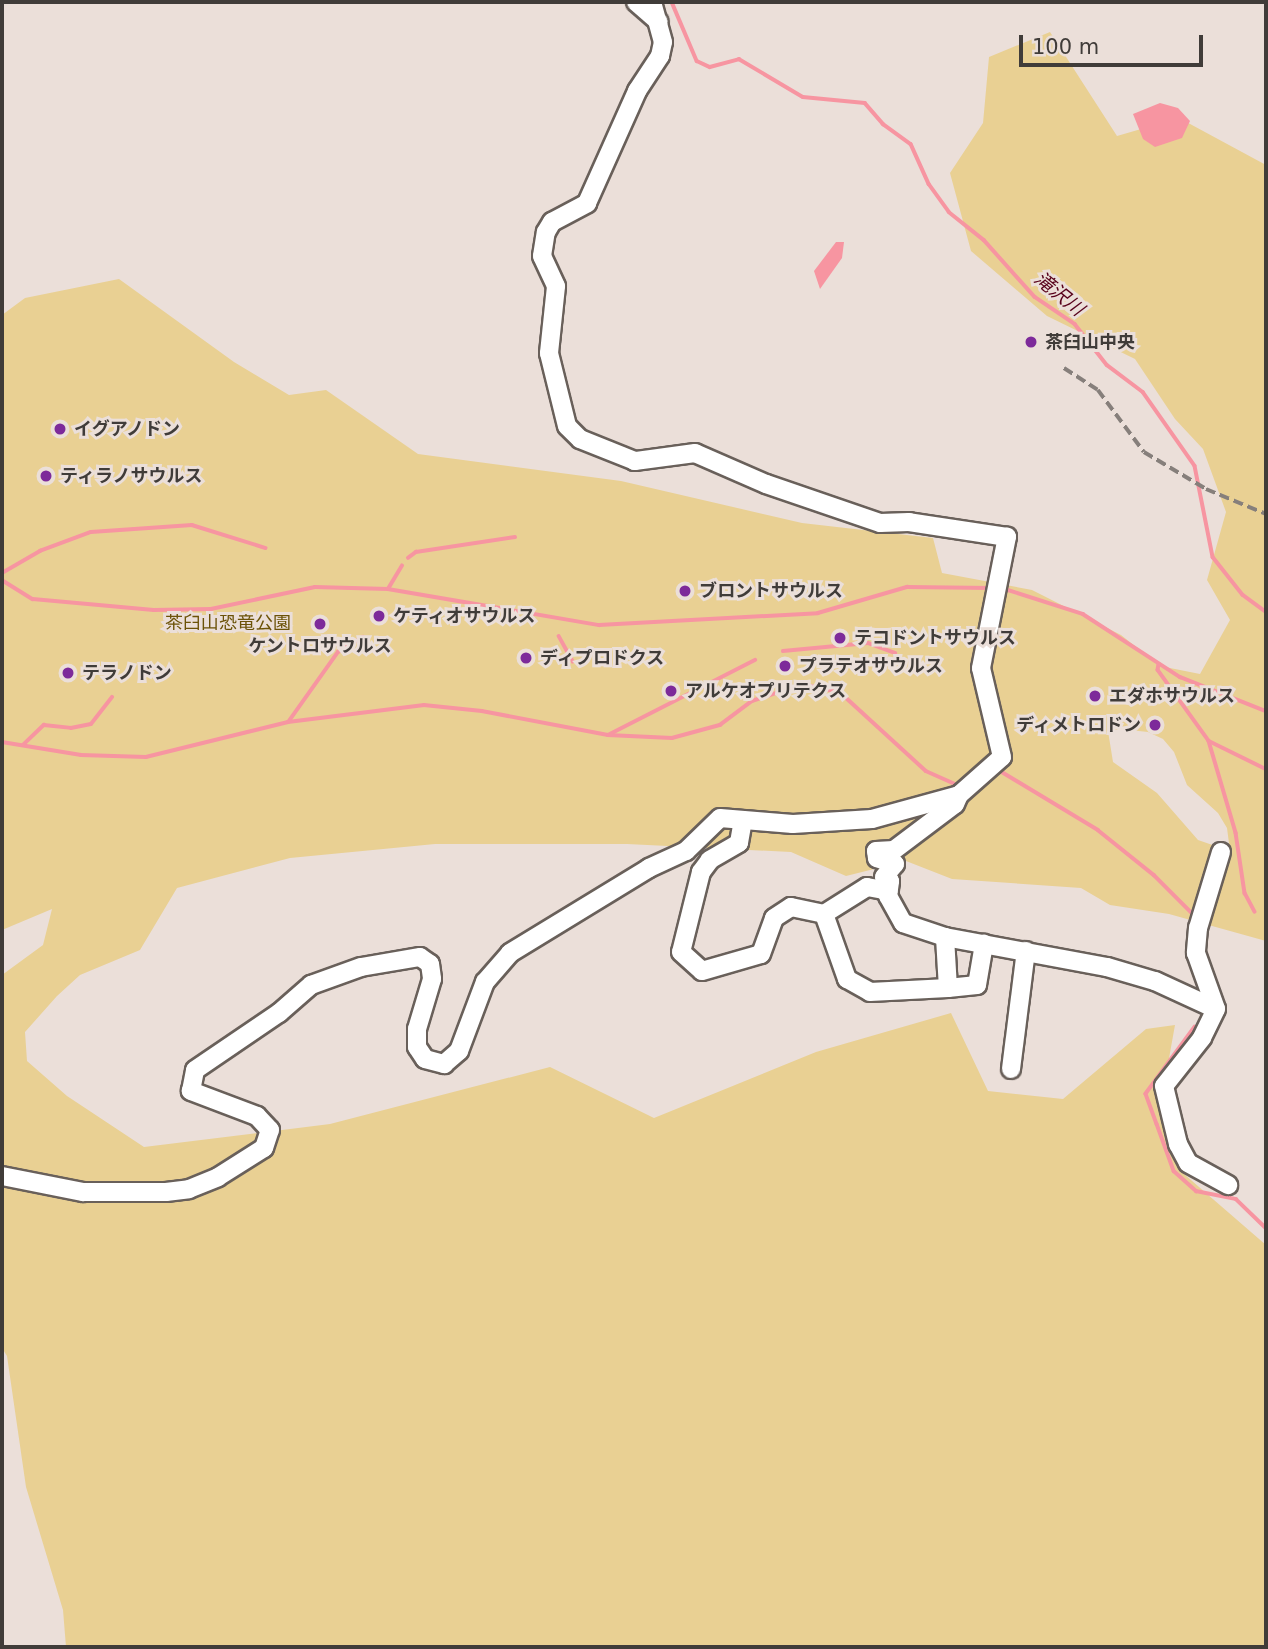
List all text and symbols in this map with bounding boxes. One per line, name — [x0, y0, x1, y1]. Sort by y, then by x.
scale bar — [1023, 21, 1207, 65]
text: 100 m — [1032, 35, 1099, 59]
water label: 滝沢川 — [1030, 267, 1088, 321]
place label: 茶臼山中央 — [1045, 331, 1135, 353]
marker: 茶臼山中央 — [1023, 334, 1039, 350]
place label: イグアノドン — [74, 418, 182, 440]
marker: イグアノドン — [52, 421, 68, 437]
place label: ティラノサウルス — [60, 465, 204, 487]
marker: ティラノサウルス — [38, 468, 54, 484]
place label: ブロントサウルス — [699, 580, 843, 602]
marker: ブロントサウルス — [677, 583, 693, 599]
place label: ケティオサウルス — [393, 605, 537, 627]
marker: ケティオサウルス — [371, 608, 387, 624]
park label: 茶臼山恐竜公園 — [165, 612, 291, 634]
marker: ケントロサウルス — [312, 616, 328, 632]
place label: テコドントサウルス — [854, 627, 1016, 649]
marker: テコドントサウルス — [832, 630, 848, 646]
place label: ケントロサウルス — [248, 635, 392, 657]
place label: ディプロドクス — [540, 647, 666, 669]
marker: ディプロドクス — [518, 650, 534, 666]
place label: プラテオサウルス — [799, 655, 943, 677]
marker: プラテオサウルス — [777, 658, 793, 674]
place label: テラノドン — [82, 662, 172, 684]
marker: テラノドン — [60, 665, 76, 681]
place label: アルケオプリテクス — [685, 680, 847, 702]
marker: アルケオプリテクス — [663, 683, 679, 699]
place label: エダホサウルス — [1109, 685, 1235, 707]
marker: エダホサウルス — [1087, 688, 1103, 704]
place label: ディメトロドン — [1015, 714, 1141, 736]
marker: ディメトロドン — [1147, 717, 1163, 733]

